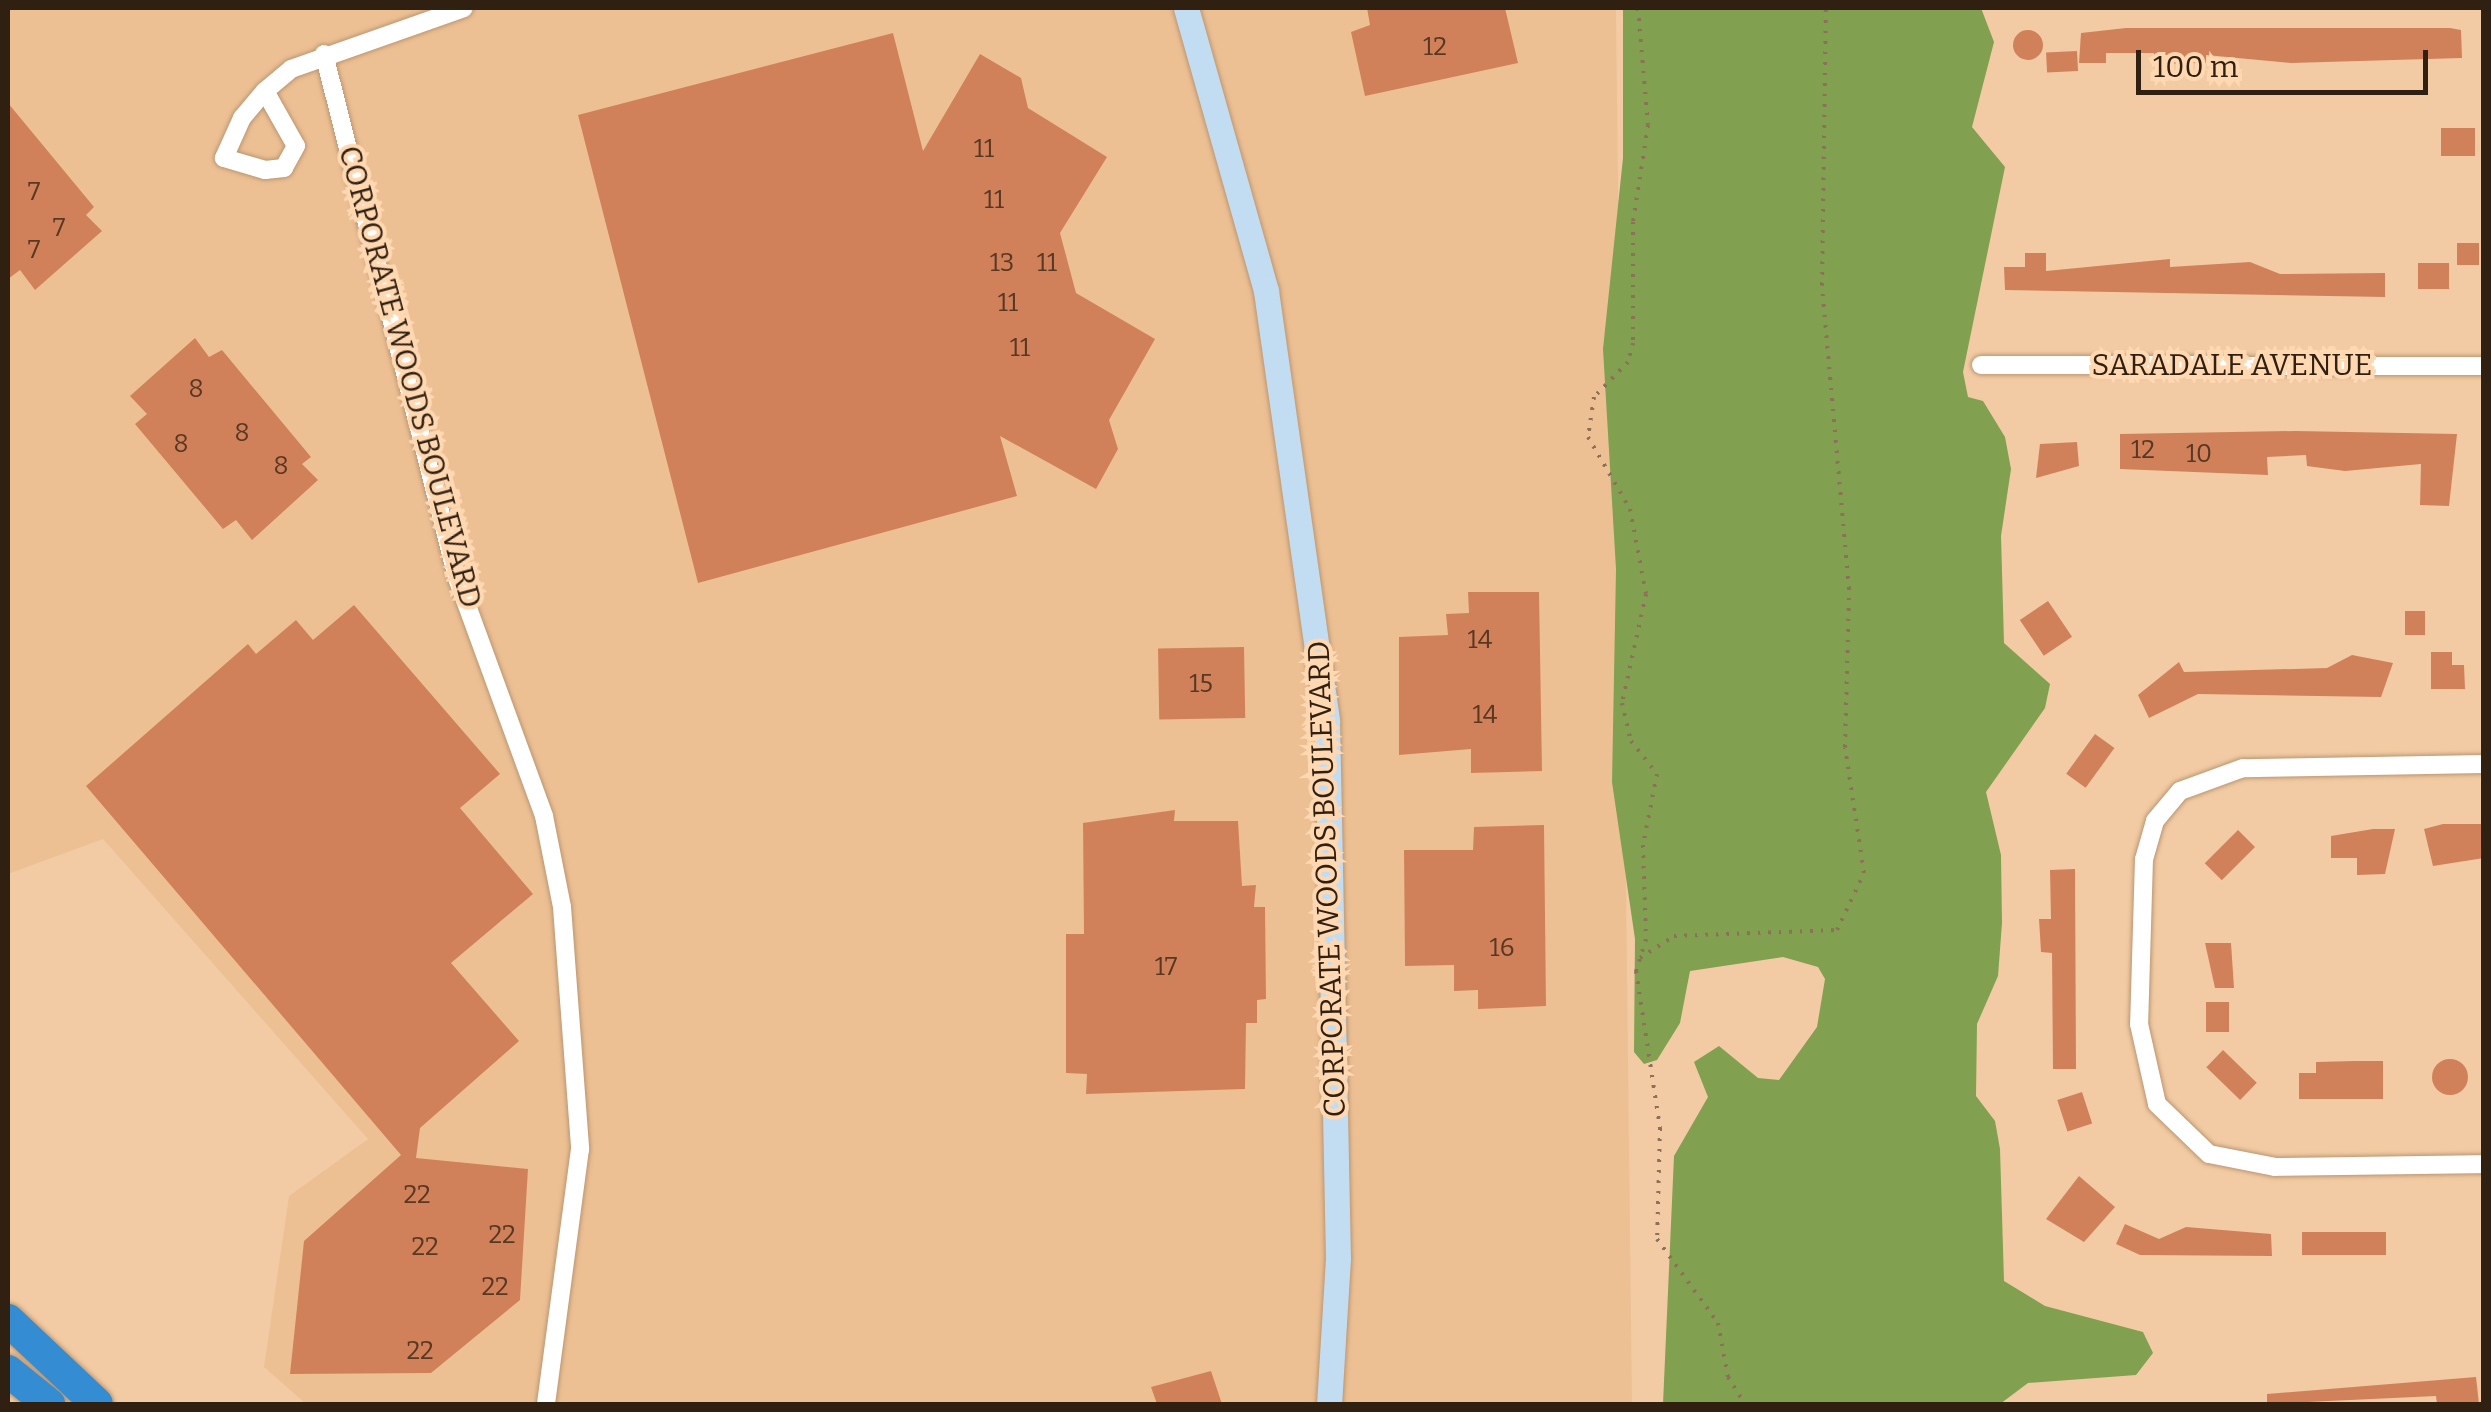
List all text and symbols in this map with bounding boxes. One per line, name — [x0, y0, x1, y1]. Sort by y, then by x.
scale bar — [2141, 30, 2434, 92]
house number: 12 — [1423, 32, 1447, 62]
text: 100 m — [2153, 49, 2238, 85]
house number: 11 — [974, 134, 994, 164]
street label: CORPORATE WOODS BOULEVARD — [331, 142, 489, 612]
house number: 7 — [28, 177, 40, 207]
house number: 11 — [984, 185, 1004, 215]
house number: 7 — [53, 213, 65, 243]
house number: 7 — [28, 235, 40, 265]
house number: 13 — [990, 248, 1014, 278]
house number: 11 — [1037, 248, 1057, 278]
house number: 11 — [998, 288, 1018, 318]
house number: 11 — [1010, 333, 1030, 363]
street label: SARADALE AVENUE — [2092, 347, 2372, 383]
house number: 8 — [188, 374, 204, 404]
house number: 8 — [234, 418, 250, 448]
house number: 8 — [173, 429, 189, 459]
house number: 12 — [2131, 435, 2155, 465]
house number: 10 — [2186, 439, 2212, 469]
house number: 8 — [273, 451, 289, 481]
house number: 14 — [1468, 625, 1492, 655]
street label: CORPORATE WOODS BOULEVARD — [1301, 640, 1353, 1118]
house number: 15 — [1189, 669, 1213, 699]
house number: 14 — [1473, 700, 1497, 730]
house number: 16 — [1490, 933, 1514, 963]
house number: 17 — [1155, 952, 1177, 982]
house number: 22 — [403, 1180, 431, 1210]
house number: 22 — [488, 1220, 516, 1250]
house number: 22 — [411, 1232, 439, 1262]
house number: 22 — [481, 1272, 509, 1302]
house number: 22 — [406, 1336, 434, 1366]

